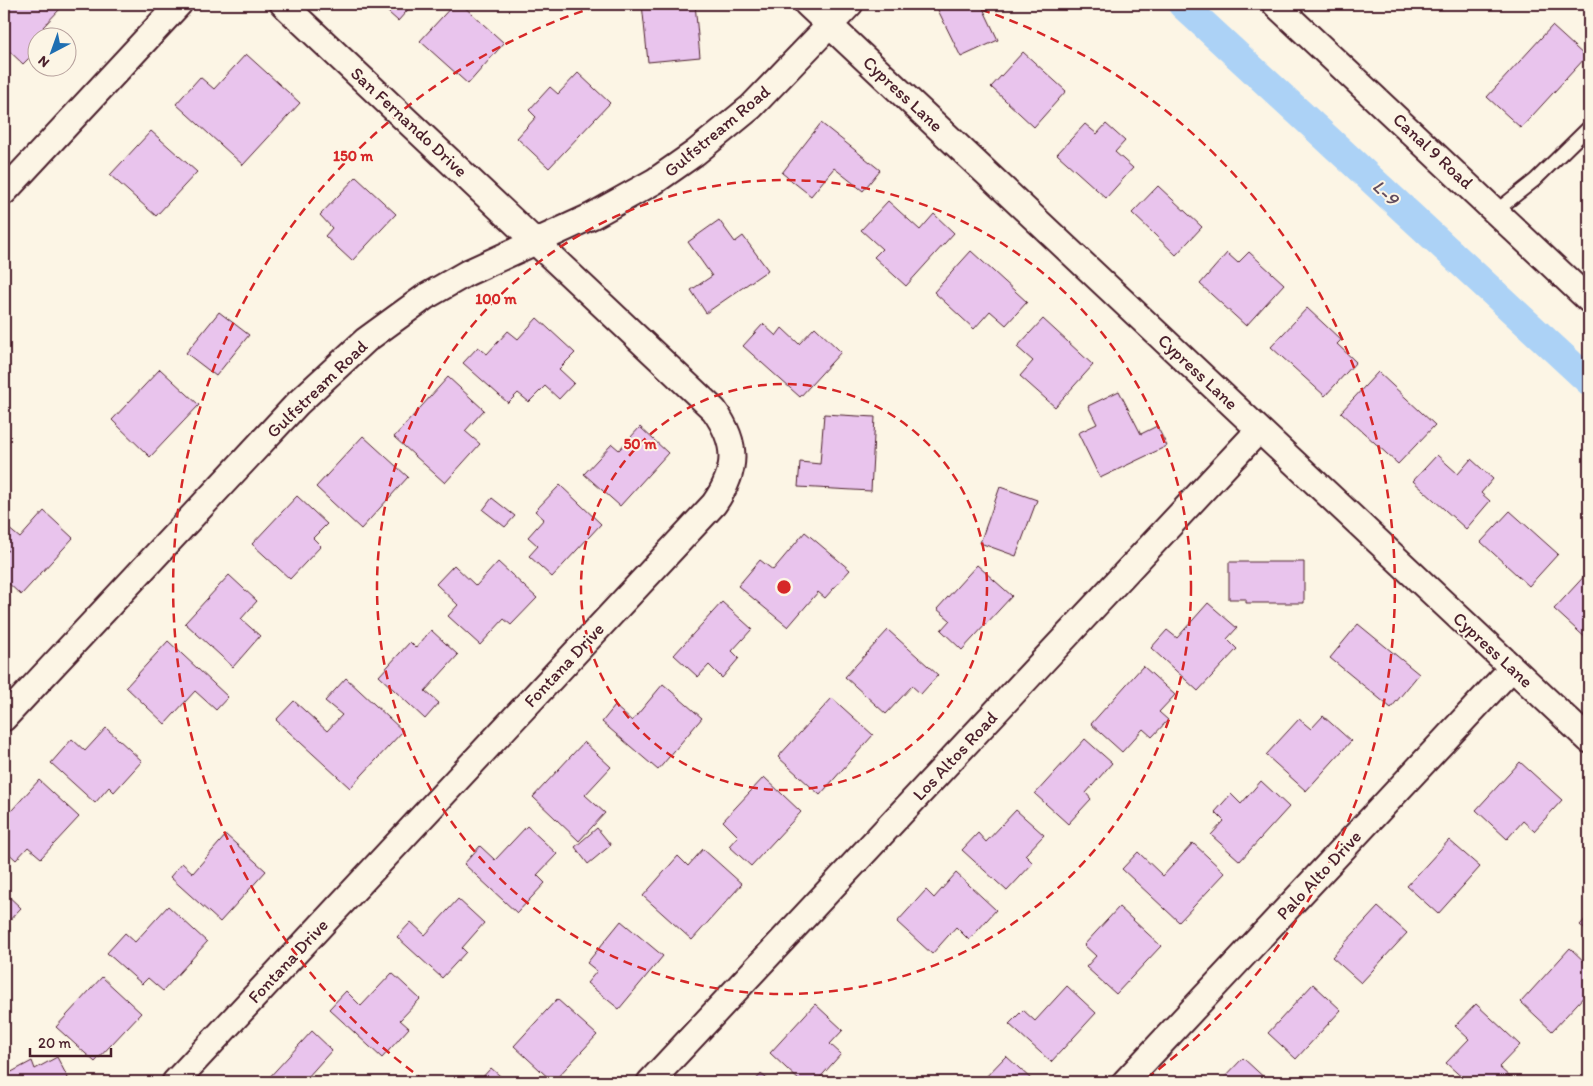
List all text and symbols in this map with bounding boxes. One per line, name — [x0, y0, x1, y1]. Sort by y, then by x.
north arrow — [28, 28, 78, 78]
street label: Cypress Lane — [858, 51, 948, 137]
text: N — [35, 52, 53, 71]
street label: San Fernando Drive — [346, 62, 472, 182]
street label: Gulfstream Road — [659, 80, 775, 182]
street label: Canal 9 Road — [1388, 108, 1478, 194]
text: 150 m — [333, 147, 373, 165]
water label: L-9 — [1368, 175, 1405, 211]
text: 100 m — [475, 290, 517, 308]
street label: Cypress Lane — [1153, 329, 1243, 415]
street label: Gulfstream Road — [262, 335, 372, 443]
text: 50 m — [623, 435, 657, 453]
centre of rings — [775, 578, 793, 596]
street label: Cypress Lane — [1448, 607, 1538, 693]
street label: Fontana Drive — [519, 618, 609, 712]
street label: Los Altos Road — [908, 707, 1002, 805]
street label: Palo Alto Drive — [1272, 826, 1366, 924]
street label: Fontana Drive — [243, 914, 333, 1008]
scale bar — [30, 1026, 111, 1058]
text: 20 m — [38, 1034, 72, 1052]

